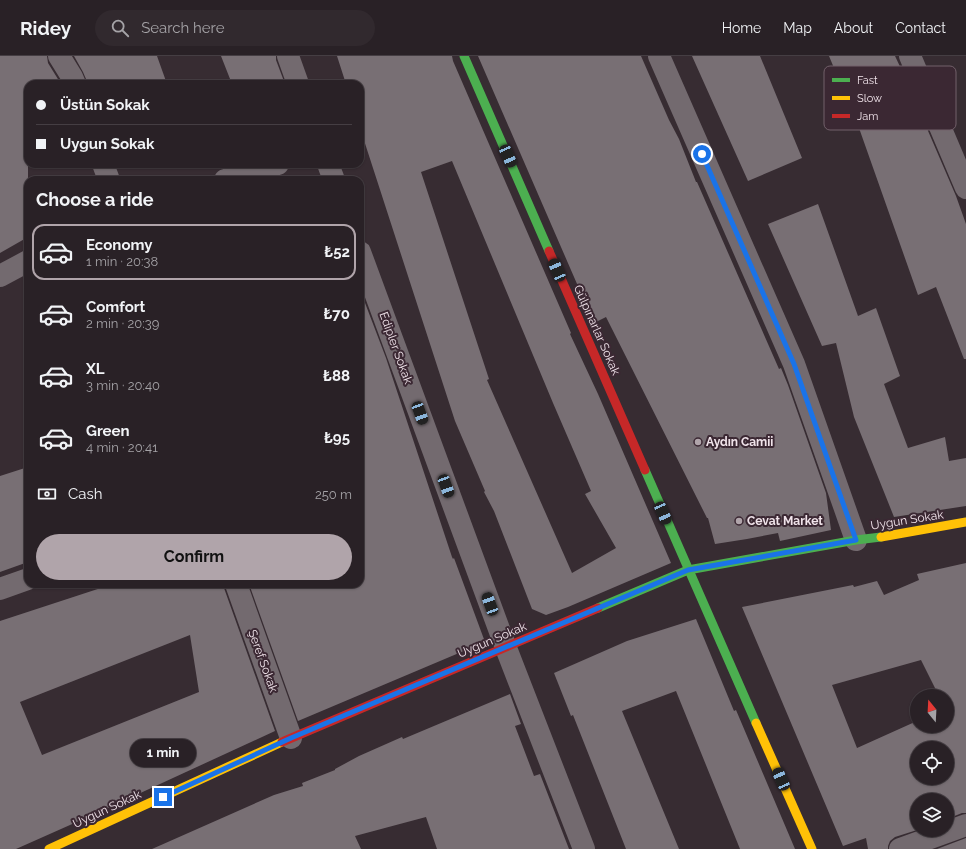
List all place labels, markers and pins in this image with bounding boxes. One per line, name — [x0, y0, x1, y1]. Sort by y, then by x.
place label: Aydın Camii — [706, 435, 773, 449]
marker: Aydın Camii — [693, 437, 703, 447]
place label: Cevat Market — [747, 514, 823, 528]
marker: Cevat Market — [734, 516, 744, 526]

